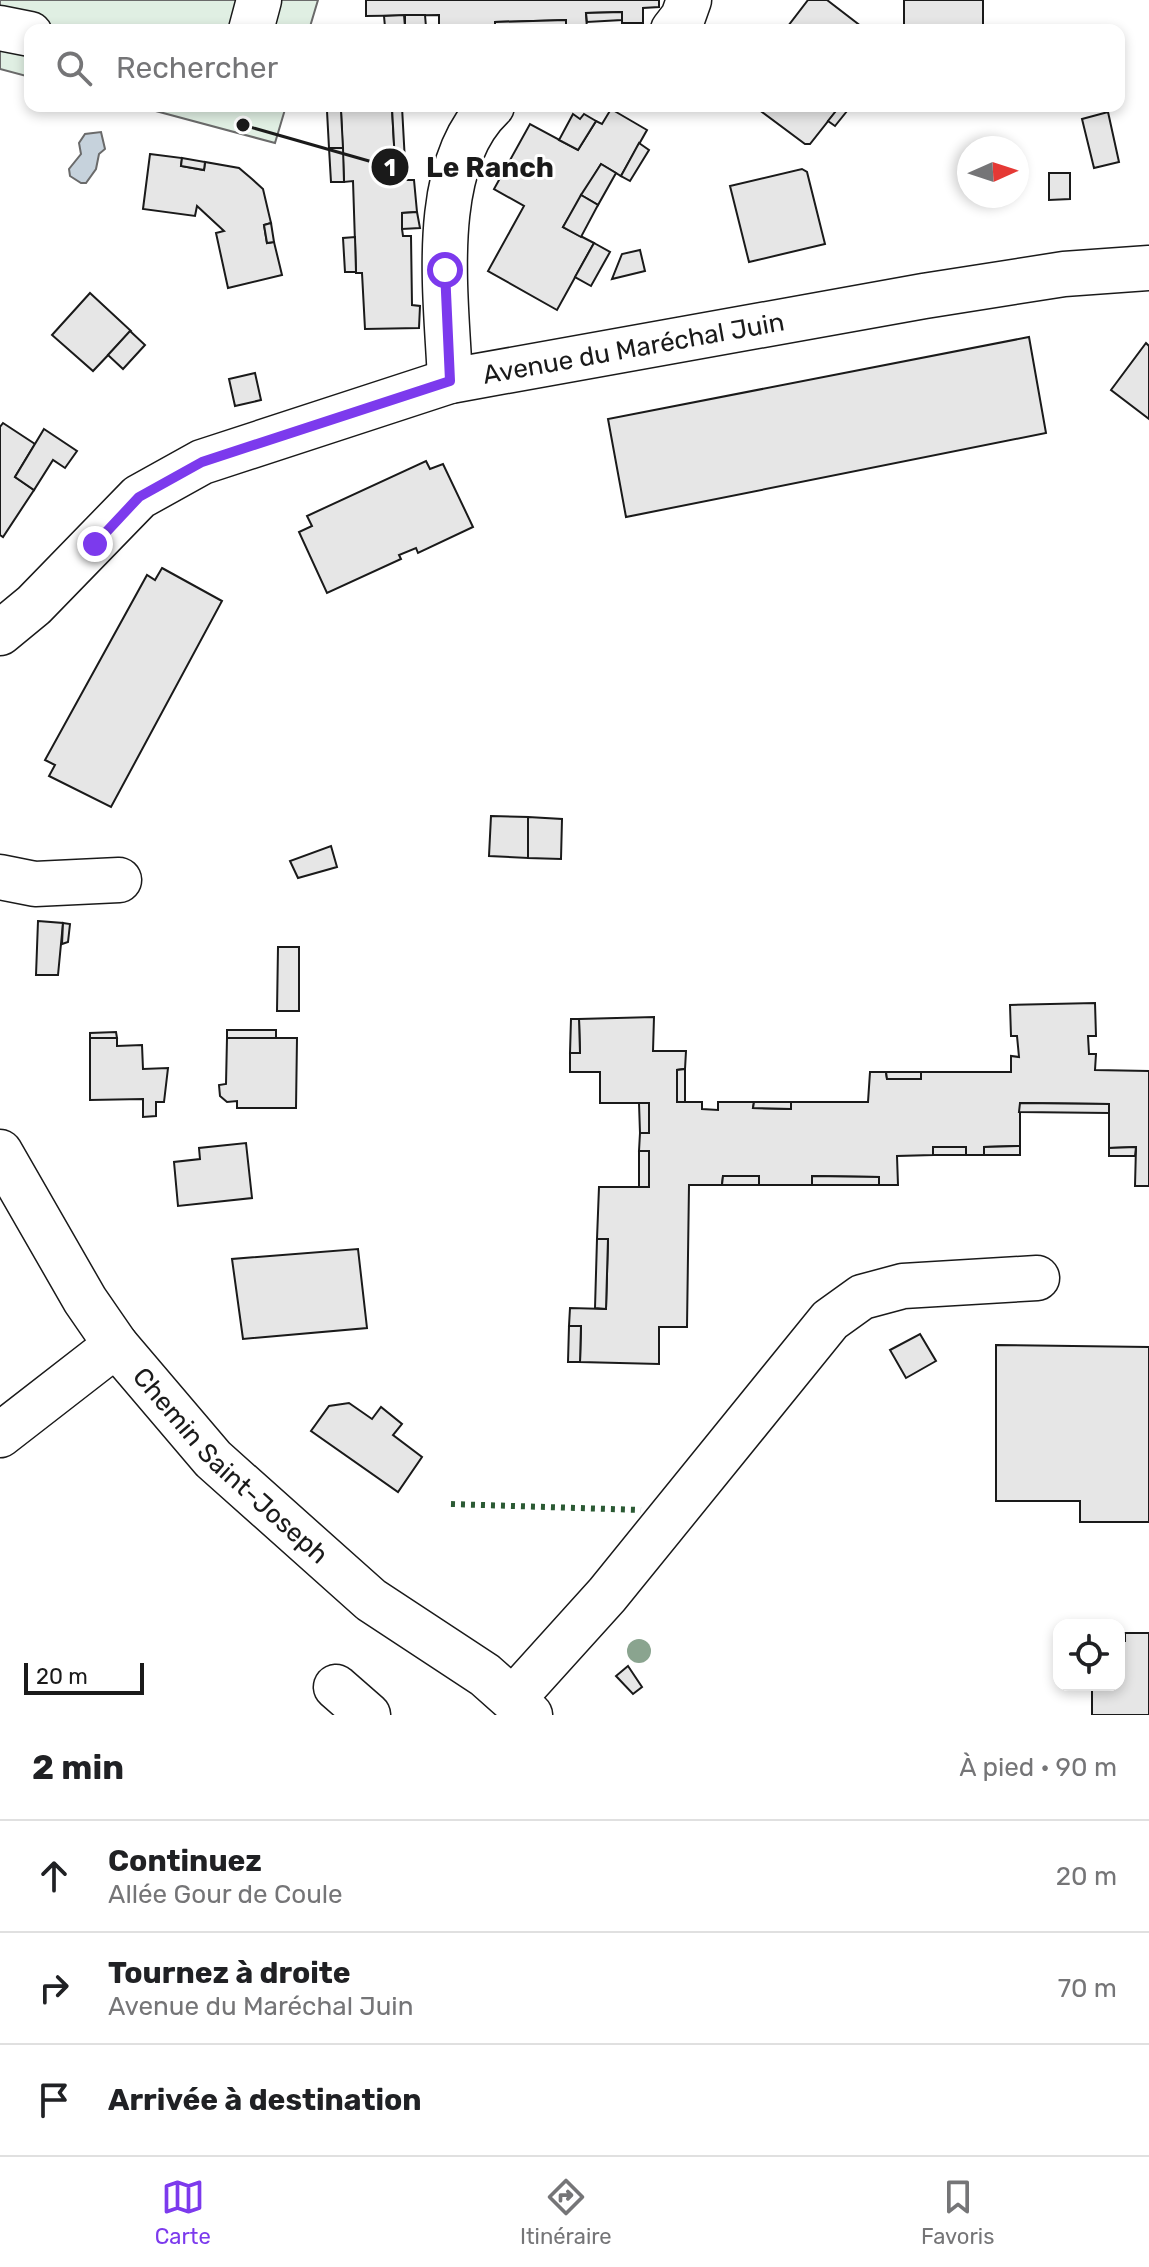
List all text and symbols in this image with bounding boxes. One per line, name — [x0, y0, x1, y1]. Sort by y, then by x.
search box — [24, 24, 1125, 112]
icon: search — [52, 46, 96, 90]
text: Rechercher — [116, 50, 278, 86]
north arrow — [957, 136, 1029, 208]
callout: Le Ranch — [370, 141, 570, 193]
text: Le Ranch — [426, 151, 554, 184]
text: 1 — [384, 154, 396, 182]
route start — [427, 252, 463, 288]
street label: Avenue du Maréchal Juin — [480, 306, 787, 390]
route end — [77, 526, 113, 562]
street label: Chemin Saint-Joseph — [127, 1361, 335, 1570]
map controls — [1053, 1619, 1125, 1691]
button: locate — [1053, 1619, 1125, 1691]
scale bar — [24, 1659, 144, 1695]
text: 20 m — [36, 1663, 88, 1690]
text: 2 min — [32, 1747, 124, 1788]
text: À pied · 90 m — [959, 1752, 1117, 1783]
text: Continuez — [108, 1843, 262, 1879]
icon: ahead — [32, 1854, 76, 1898]
text: 20 m — [1056, 1861, 1117, 1892]
text: Allée Gour de Coule — [108, 1879, 343, 1910]
text: Tournez à droite — [108, 1955, 351, 1991]
icon: right — [32, 1966, 76, 2010]
text: 70 m — [1058, 1973, 1117, 2004]
text: Avenue du Maréchal Juin — [108, 1991, 413, 2022]
icon: arrive — [32, 2078, 76, 2122]
text: Arrivée à destination — [108, 2082, 422, 2118]
tab: Carte — [155, 2175, 211, 2250]
tab: Itinéraire — [520, 2175, 612, 2250]
tab: Favoris — [921, 2175, 994, 2250]

